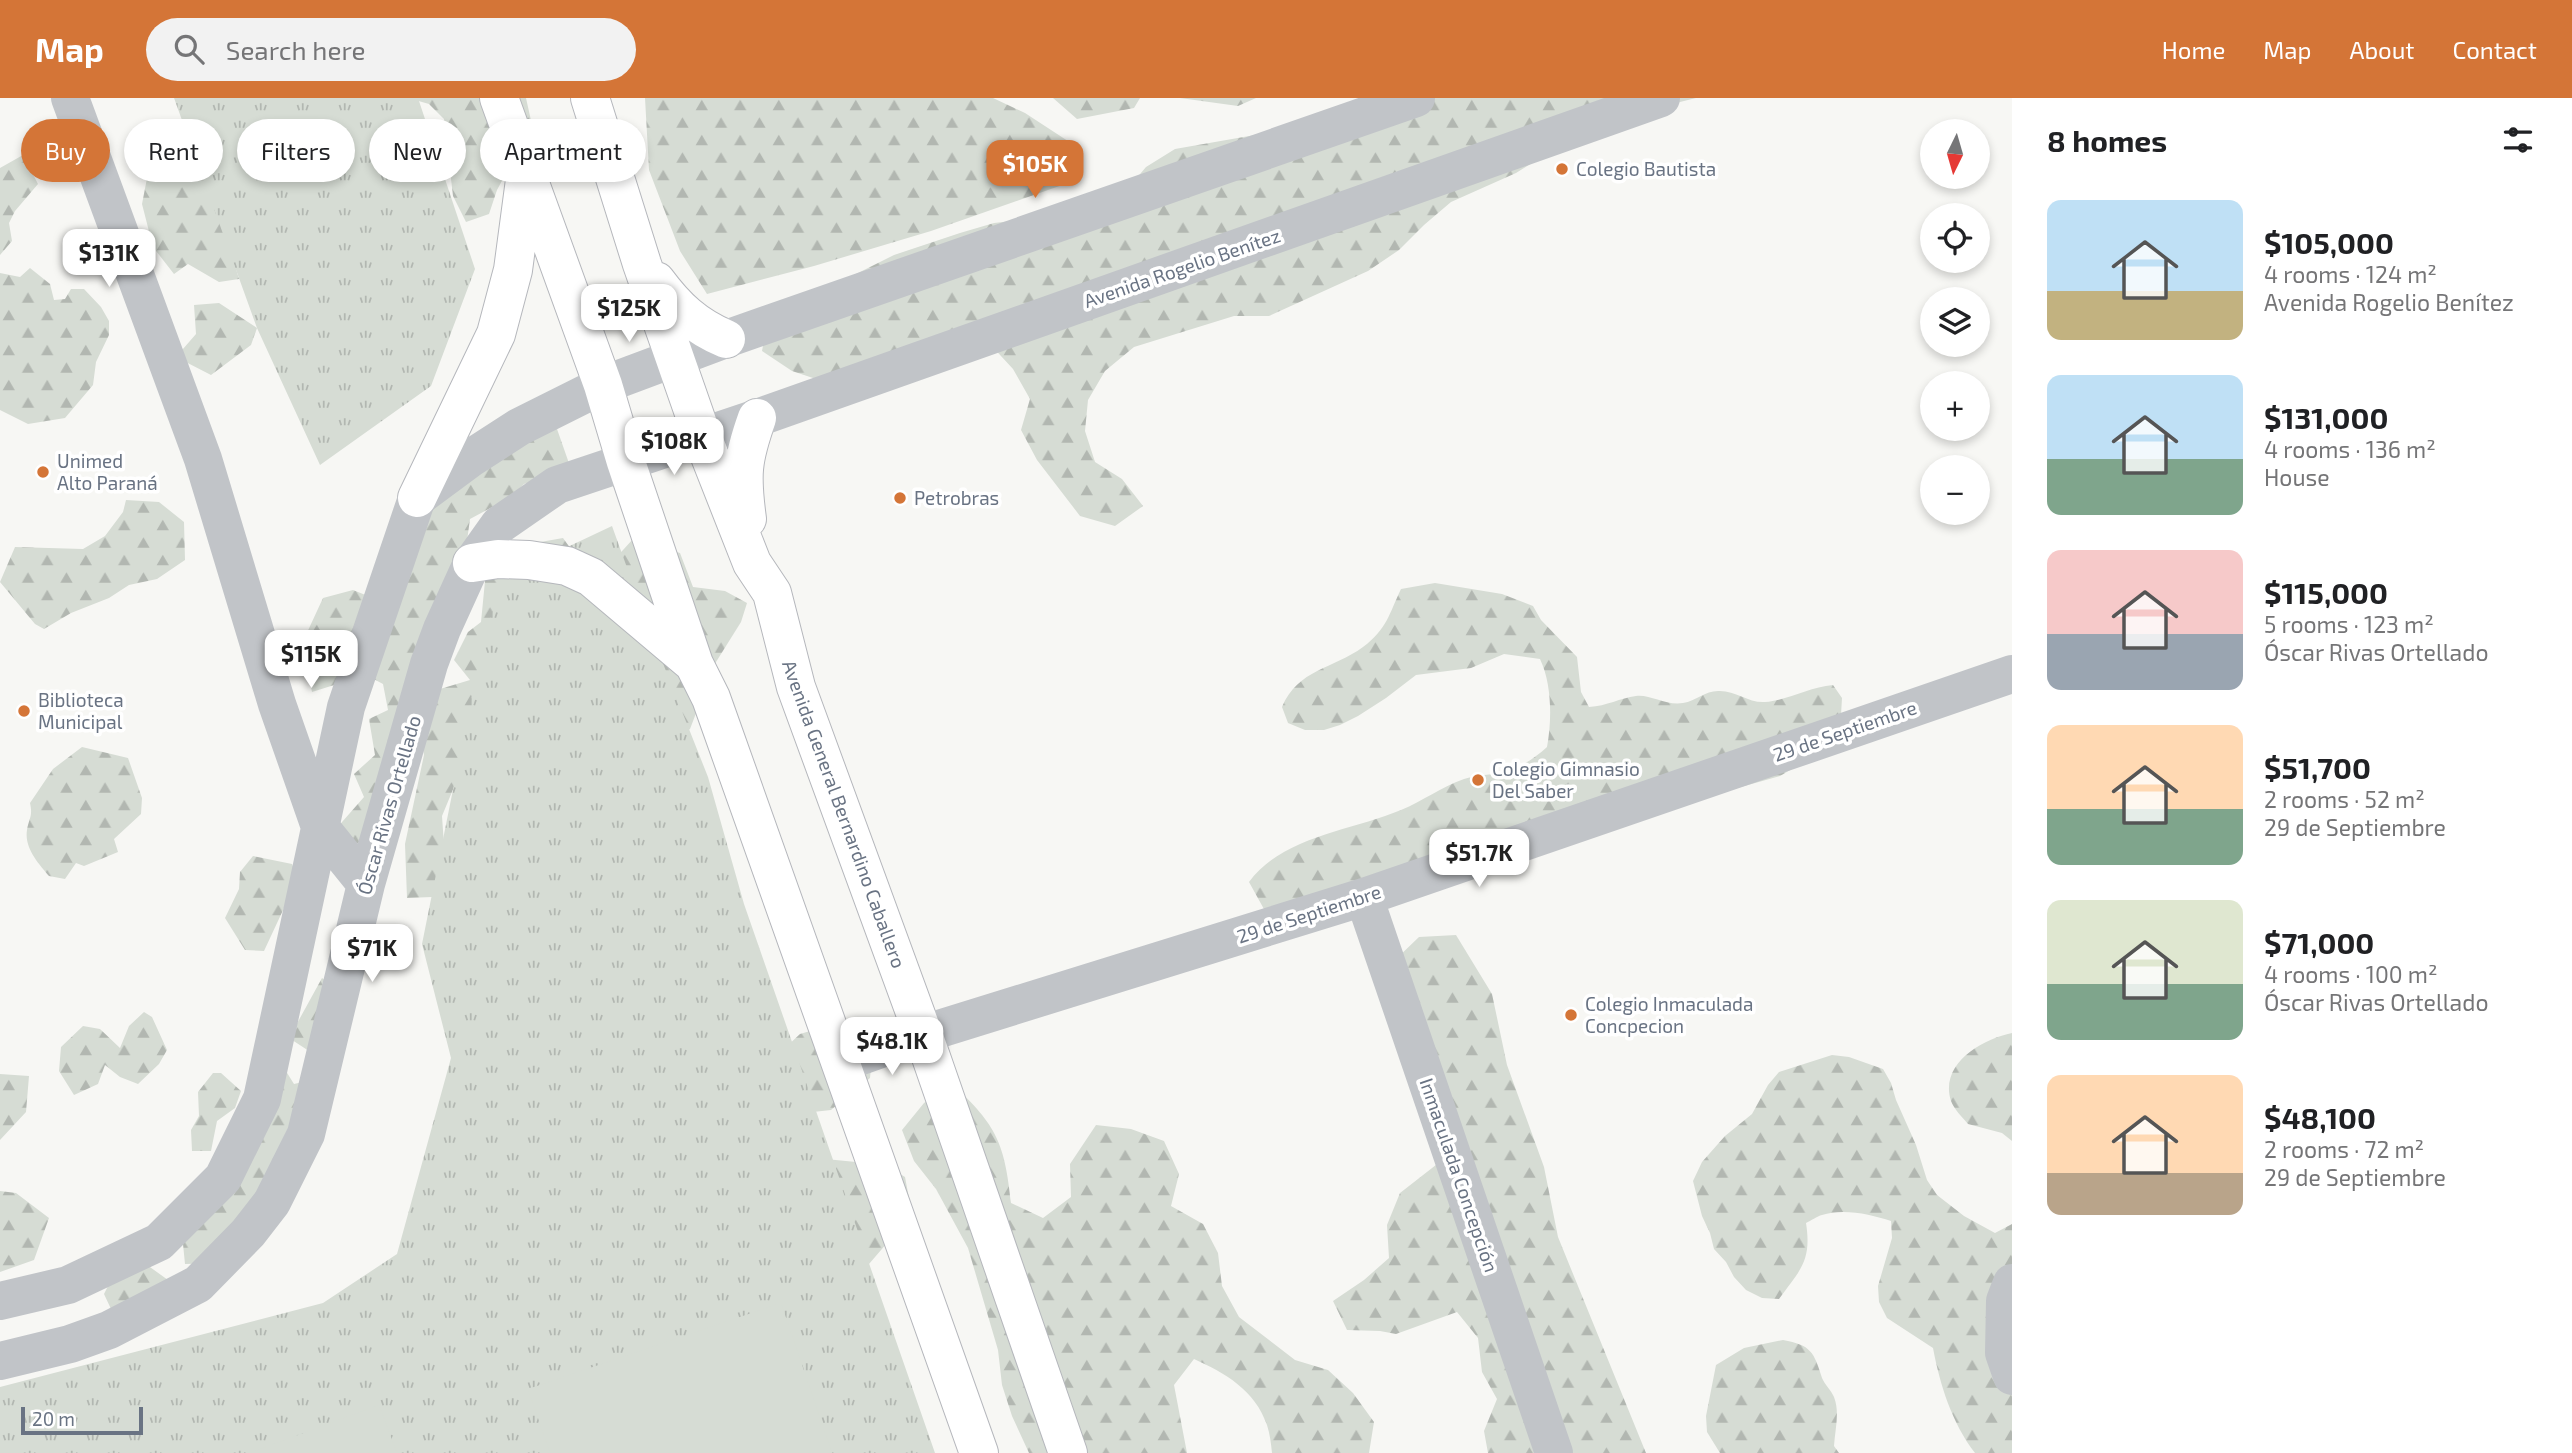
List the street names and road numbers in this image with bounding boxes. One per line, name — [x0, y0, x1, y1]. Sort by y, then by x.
street label: Avenida Rogelio Benítez — [1081, 223, 1283, 312]
street label: Avenida General Bernardino Caballero — [778, 657, 911, 971]
street label: 29 de Septiembre — [1770, 695, 1920, 766]
street label: Óscar Rivas Ortellado — [352, 713, 425, 897]
street label: 29 de Septiembre — [1234, 879, 1384, 948]
street label: Inmaculada Concepción — [1415, 1075, 1504, 1275]

